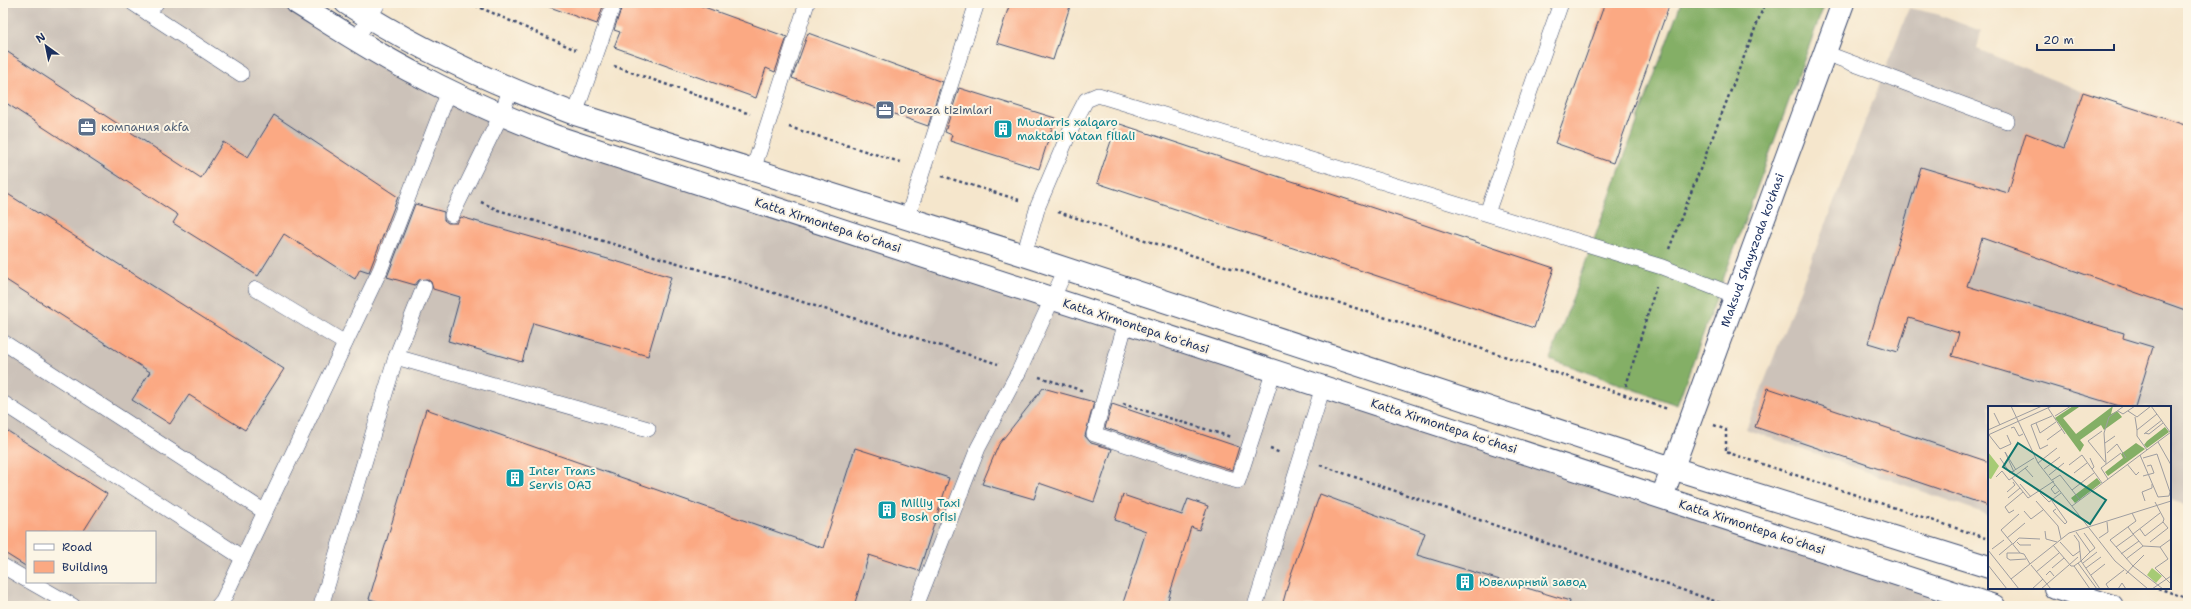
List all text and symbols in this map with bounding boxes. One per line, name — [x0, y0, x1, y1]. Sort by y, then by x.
north arrow — [26, 26, 66, 66]
scale bar — [2037, 26, 2114, 52]
text: N — [33, 29, 49, 47]
text: 20 m — [2043, 32, 2074, 48]
office icon: Deraza tizimlari — [874, 99, 896, 121]
place label: Deraza tizimlari — [899, 102, 992, 118]
place label: Mudarris xalqaro maktabi Vatan filiali — [1017, 114, 1135, 144]
office icon: компания akfa — [76, 116, 98, 138]
building icon: Mudarris xalqaro maktabi Vatan filiali — [992, 118, 1014, 140]
place label: компания akfa — [101, 119, 189, 135]
street label: Maksud Shayxzoda ko'chasi — [1717, 171, 1788, 329]
street label: Katta Xirmontepa koʻchasi — [753, 194, 903, 256]
street label: Katta Xirmontepa koʻchasi — [1061, 295, 1211, 357]
street label: Katta Xirmontepa koʻchasi — [1369, 395, 1519, 457]
inset map — [1988, 406, 2171, 589]
place label: Inter Trans Servis OAJ — [529, 463, 596, 493]
building icon: Inter Trans Servis OAJ — [504, 467, 526, 489]
place label: Milliy Taxi Bosh ofisi — [901, 495, 960, 525]
street label: Katta Xirmontepa koʻchasi — [1677, 496, 1827, 558]
building icon: Milliy Taxi Bosh ofisi — [876, 499, 898, 521]
legend — [26, 531, 156, 583]
text: Road — [62, 539, 93, 555]
text: Building — [62, 559, 108, 575]
building icon: Ювелирный завод — [1454, 571, 1476, 593]
place label: Ювелирный завод — [1479, 574, 1587, 590]

